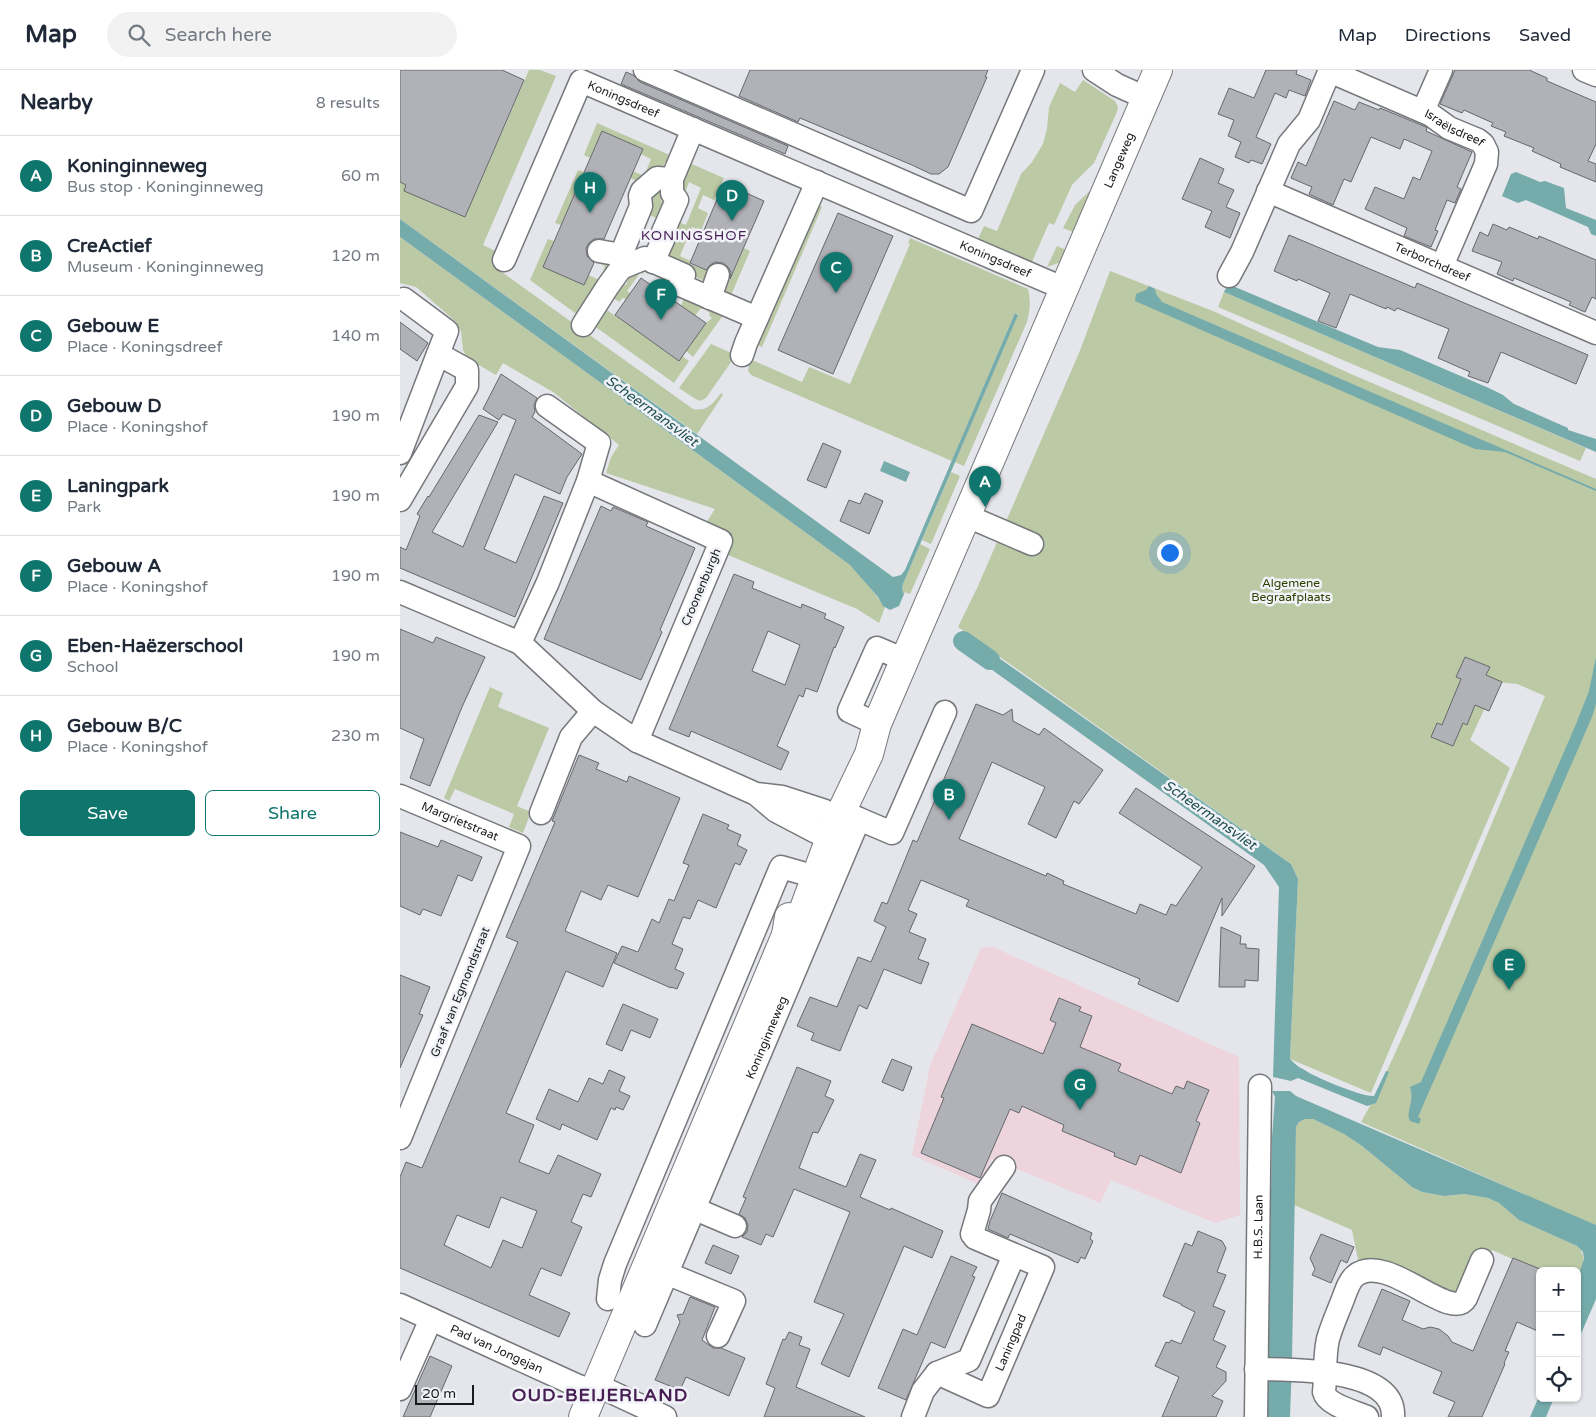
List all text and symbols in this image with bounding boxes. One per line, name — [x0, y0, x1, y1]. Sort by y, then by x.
search box — [107, 12, 457, 57]
text: Map — [25, 20, 77, 49]
icon: search — [125, 21, 153, 49]
text: Search here — [165, 24, 272, 46]
text: Map — [1338, 24, 1377, 46]
text: Directions — [1405, 24, 1491, 46]
text: Saved — [1519, 24, 1571, 46]
street label: Koningsdreef — [585, 78, 662, 121]
text: Nearby — [20, 90, 93, 115]
text: 8 results — [316, 93, 380, 113]
street label: Israëlsdreef — [1423, 106, 1488, 150]
street label: Langeweg — [1101, 130, 1137, 190]
text: Koninginneweg — [67, 155, 207, 177]
text: A — [30, 166, 42, 186]
text: 60 m — [341, 166, 380, 186]
pin: H — [574, 172, 606, 213]
text: Bus stop · Koninginneweg — [67, 177, 264, 197]
pin: D — [716, 180, 748, 221]
district label: KONINGSHOF — [641, 227, 747, 244]
text: CreActief — [67, 235, 152, 257]
street label: Koningsdreef — [958, 238, 1034, 281]
street label: Terborchdreef — [1392, 240, 1473, 285]
text: B — [30, 246, 42, 266]
text: 120 m — [331, 246, 380, 266]
pin: C — [820, 252, 852, 293]
text: Museum · Koninginneweg — [67, 257, 264, 277]
pin: F — [645, 279, 677, 320]
text: Gebouw E — [67, 315, 159, 337]
text: C — [30, 326, 42, 346]
text: 140 m — [331, 326, 380, 346]
text: Place · Koningsdreef — [67, 337, 223, 357]
water label: Scheermansvliet — [603, 372, 703, 451]
text: Gebouw D — [67, 395, 162, 417]
text: D — [30, 406, 42, 426]
text: 190 m — [331, 406, 380, 426]
text: Place · Koningshof — [67, 417, 208, 437]
pin: A — [969, 466, 1001, 507]
text: Laningpark — [67, 475, 169, 497]
text: E — [31, 486, 41, 506]
text: 190 m — [331, 486, 380, 506]
text: Park — [67, 497, 101, 517]
your location — [1157, 540, 1183, 566]
street label: Croonenburgh — [678, 546, 724, 628]
text: Gebouw A — [67, 555, 161, 577]
text: F — [31, 566, 41, 586]
text: 190 m — [331, 566, 380, 586]
park label: Algemene Begraafplaats — [1251, 576, 1331, 604]
text: Place · Koningshof — [67, 577, 208, 597]
text: Eben-Haëzerschool — [67, 635, 243, 657]
text: G — [30, 646, 42, 666]
text: 190 m — [331, 646, 380, 666]
text: School — [67, 657, 119, 677]
text: Gebouw B/C — [67, 715, 182, 737]
text: H — [30, 726, 42, 746]
text: 230 m — [331, 726, 380, 746]
text: Place · Koningshof — [67, 737, 208, 757]
water label: Scheermansvliet — [1160, 777, 1261, 854]
pin: B — [933, 779, 965, 820]
button: Save — [20, 790, 195, 836]
button: Share — [205, 790, 380, 836]
street label: Margrietstraat — [419, 799, 501, 844]
street label: Graaf van Egmondstraat — [427, 924, 493, 1059]
pin: E — [1493, 949, 1525, 990]
street label: Koninginneweg — [743, 994, 790, 1081]
pin: G — [1064, 1069, 1096, 1110]
street label: H.B.S. Laan — [1251, 1194, 1266, 1260]
map controls — [1536, 1267, 1581, 1402]
button: + — [1536, 1267, 1581, 1312]
street label: Laningpad — [992, 1312, 1029, 1373]
button: − — [1536, 1312, 1581, 1357]
street label: Pad van Jongejan — [448, 1322, 545, 1376]
button: locate — [1536, 1357, 1581, 1402]
scale bar — [415, 1382, 474, 1405]
district label: OUD-BEIJERLAND — [512, 1384, 688, 1406]
text: 20 m — [422, 1385, 456, 1402]

